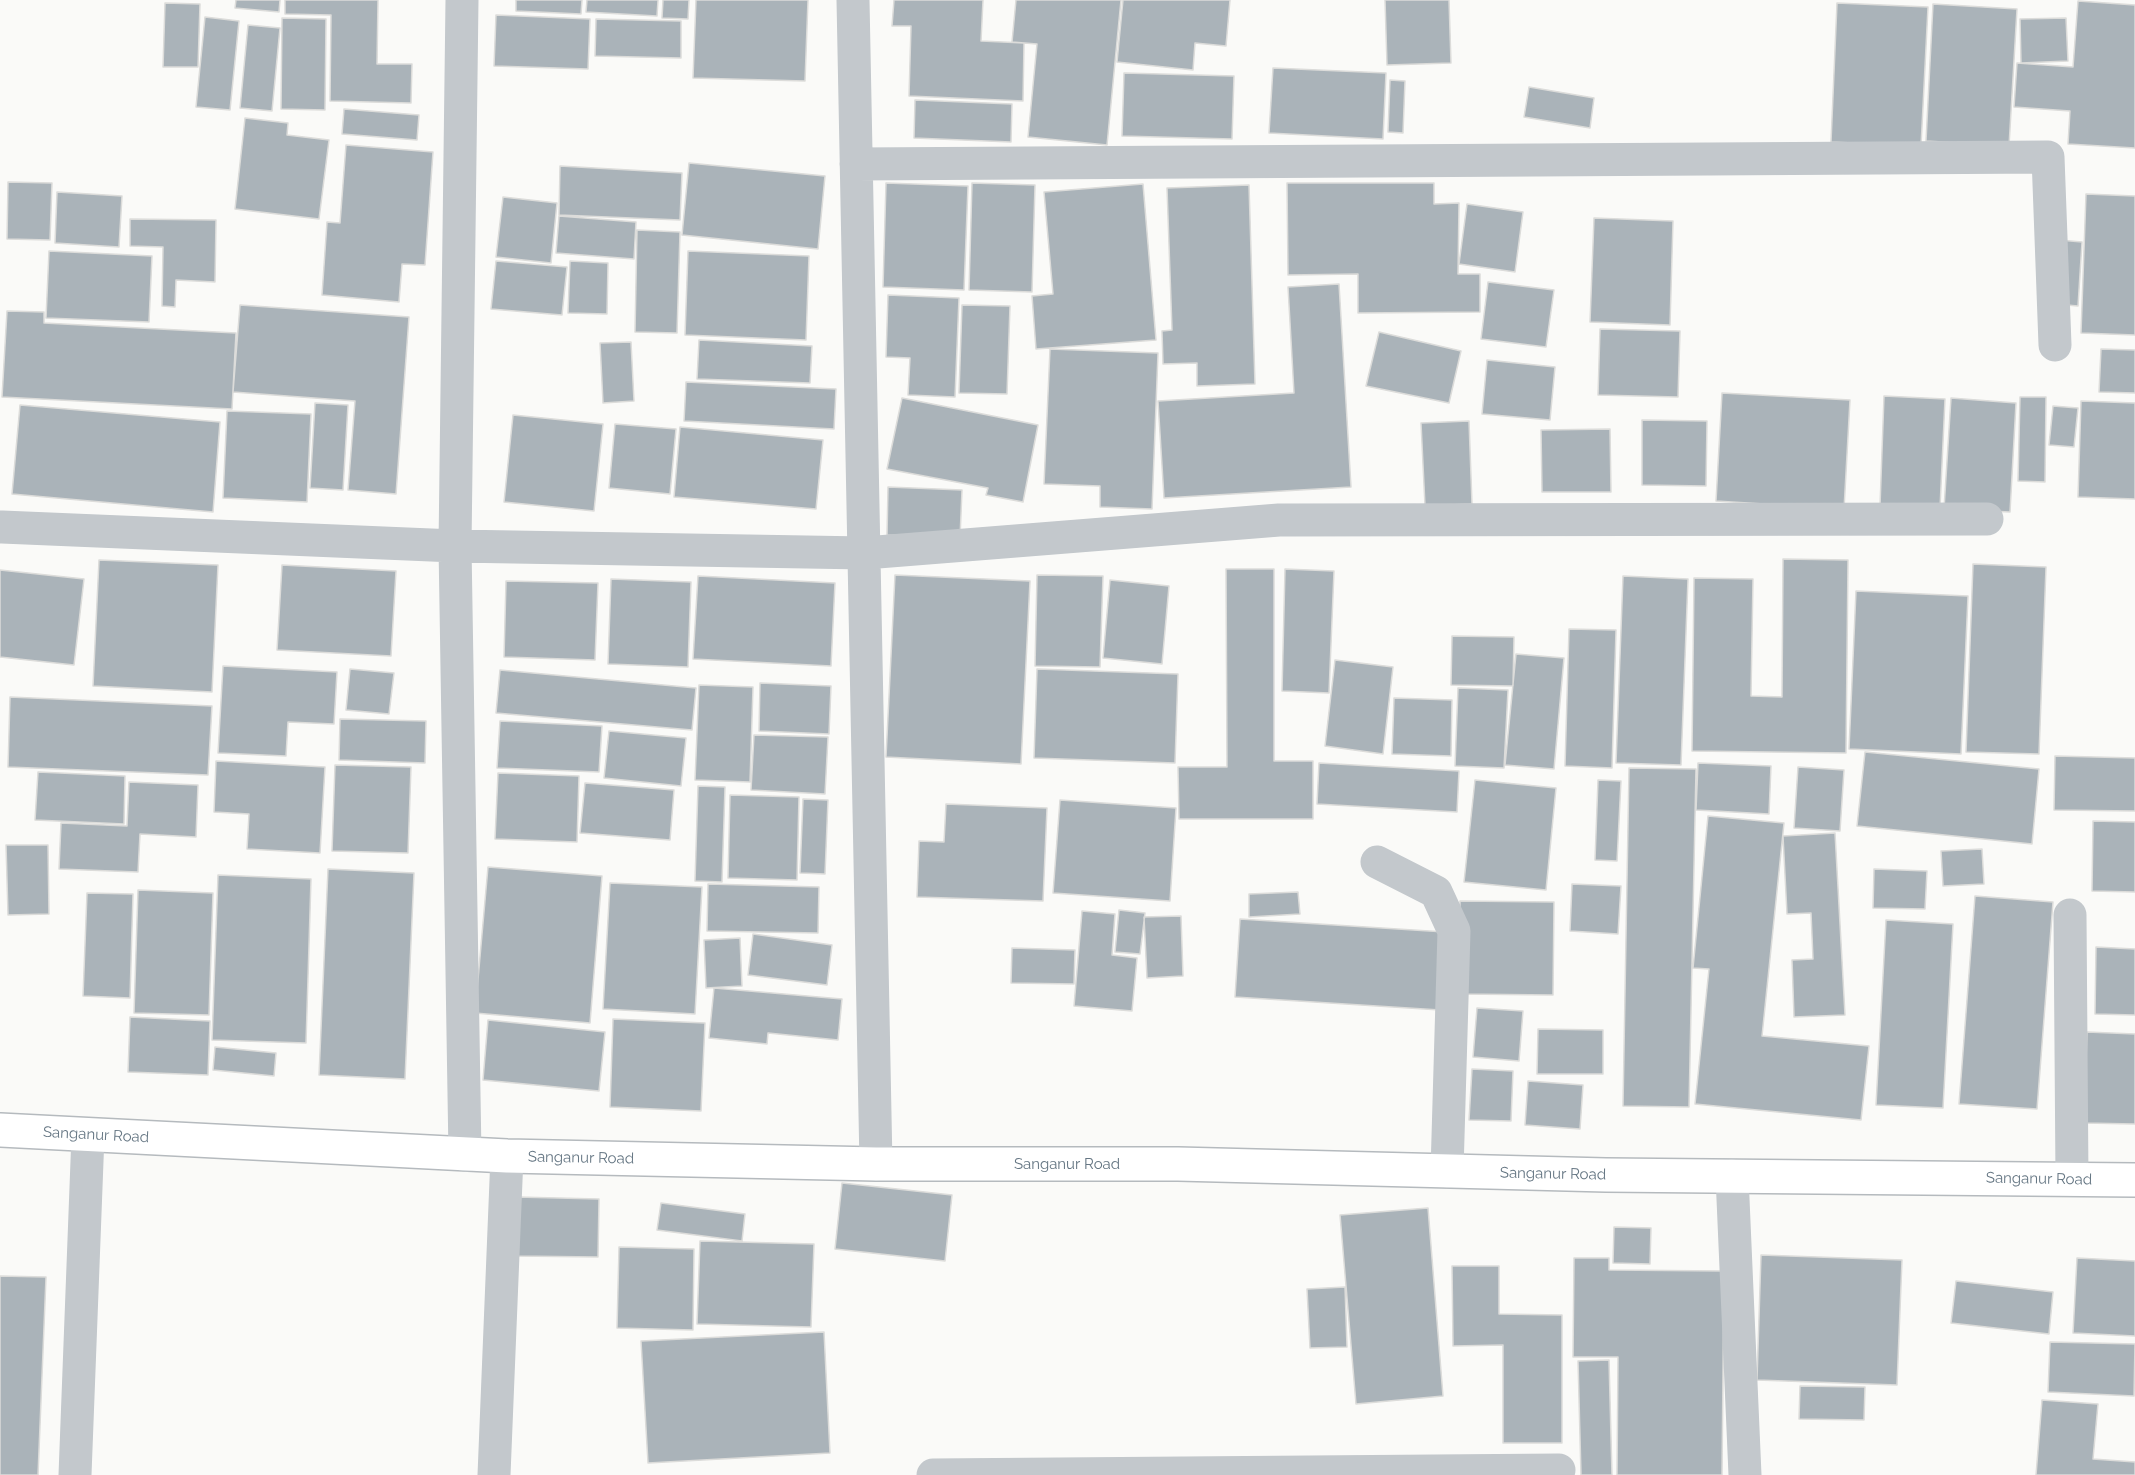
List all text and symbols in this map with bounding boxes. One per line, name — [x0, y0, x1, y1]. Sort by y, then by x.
street label: Sanganur Road — [43, 1123, 149, 1147]
street label: Sanganur Road — [528, 1148, 634, 1168]
street label: Sanganur Road — [1014, 1155, 1120, 1173]
street label: Sanganur Road — [1500, 1164, 1606, 1184]
street label: Sanganur Road — [1986, 1169, 2092, 1189]

